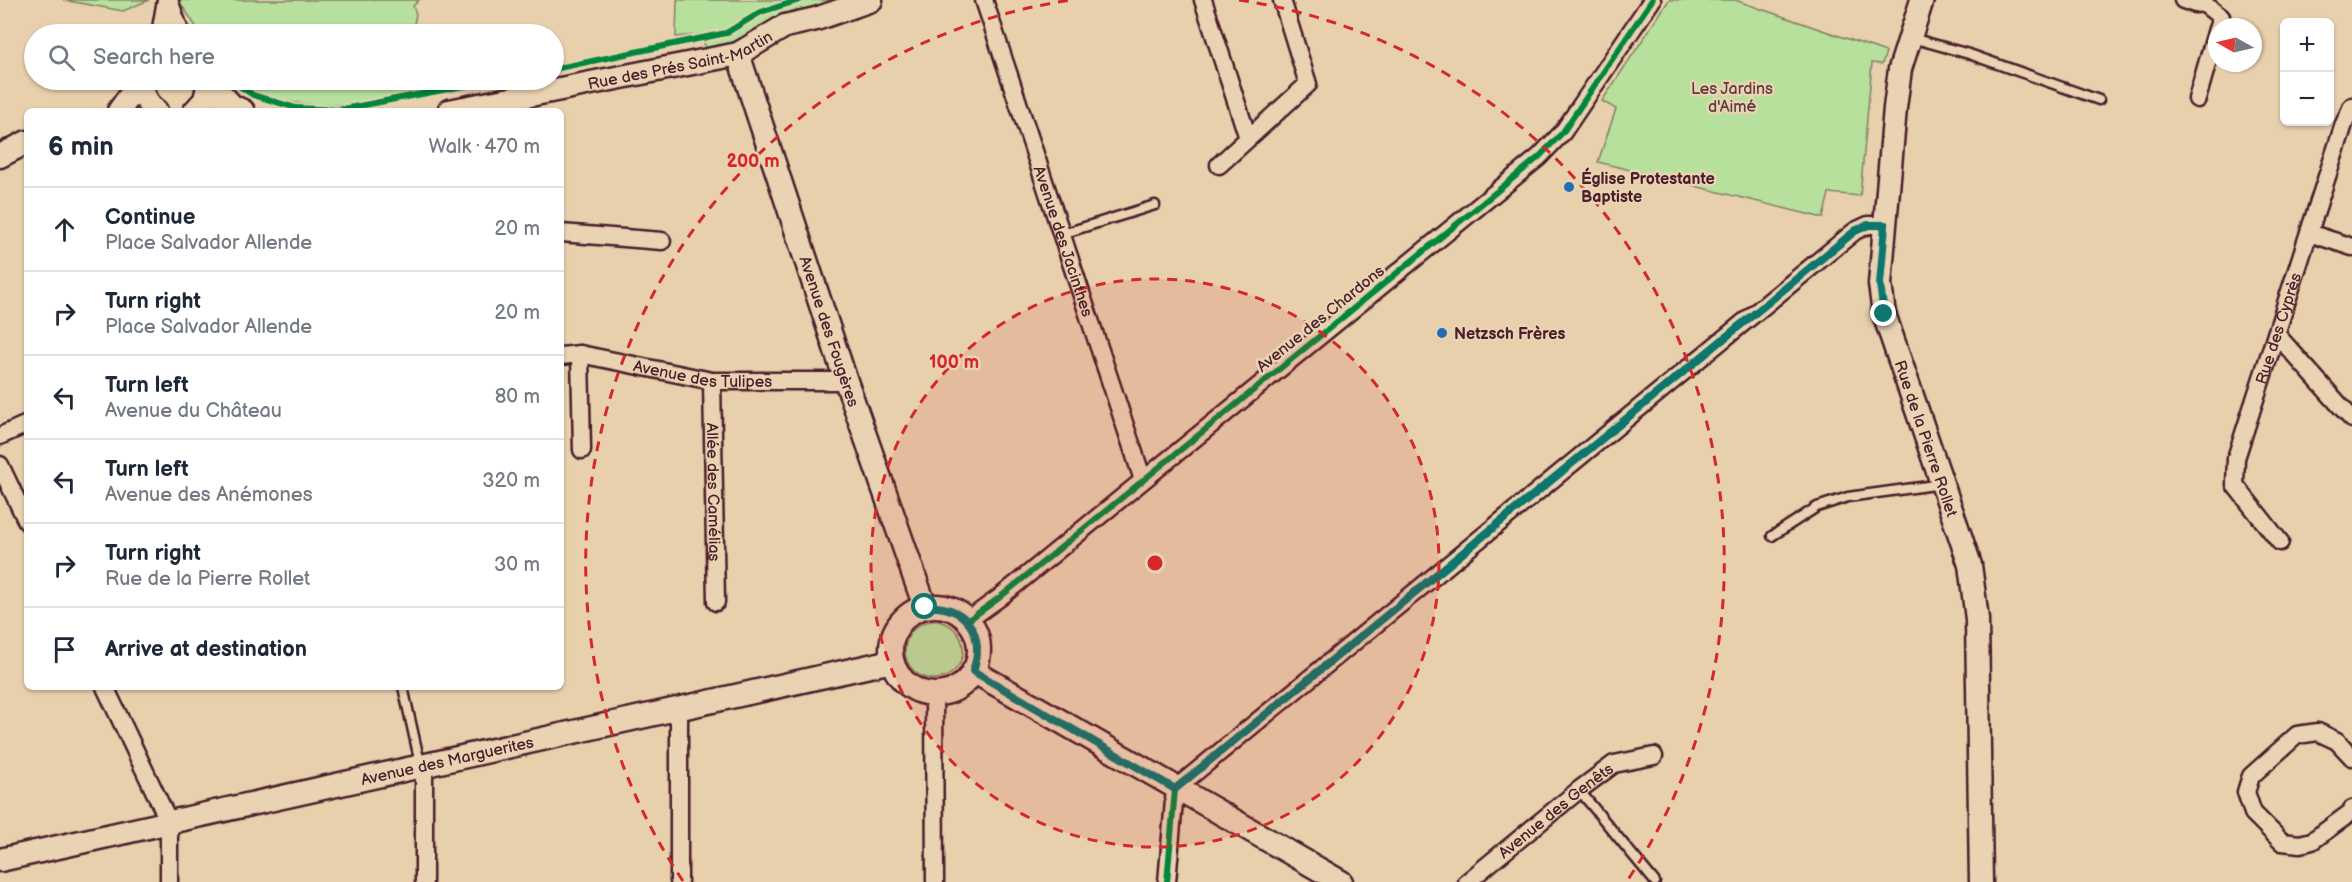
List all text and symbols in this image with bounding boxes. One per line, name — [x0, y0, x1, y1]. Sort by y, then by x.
north arrow — [2208, 18, 2262, 72]
map controls — [2280, 18, 2334, 126]
button: + — [2280, 18, 2334, 72]
search box — [24, 24, 564, 90]
street label: Rue des Prés Saint-Martin — [586, 28, 776, 94]
icon: search — [45, 41, 78, 74]
text: Search here — [93, 44, 215, 71]
button: − — [2280, 72, 2334, 126]
park label: Les Jardins d'Aimé — [1691, 80, 1773, 117]
text: 6 min — [48, 132, 114, 163]
text: Walk · 470 m — [429, 135, 540, 159]
text: 200 m — [726, 151, 780, 172]
street label: Avenue des Jacinthes — [1029, 164, 1096, 320]
place label: Église Protestante Baptiste — [1581, 167, 1715, 207]
marker: Église Protestante Baptiste — [1562, 180, 1576, 194]
text: Continue — [105, 204, 195, 231]
icon: ahead — [48, 213, 81, 246]
text: 20 m — [495, 217, 540, 241]
text: Place Salvador Allende — [105, 231, 312, 255]
street label: Avenue des Fougères — [794, 254, 862, 410]
street label: Avenue des Chardons — [1253, 262, 1389, 377]
street label: Rue des Cyprès — [2252, 271, 2306, 387]
text: Turn right — [105, 288, 201, 315]
icon: right — [48, 297, 81, 330]
route end — [1870, 300, 1896, 326]
text: 20 m — [495, 301, 540, 325]
text: Place Salvador Allende — [105, 315, 312, 339]
place label: Netzsch Frères — [1454, 325, 1565, 344]
marker: Netzsch Frères — [1435, 326, 1449, 340]
text: 100 m — [929, 352, 979, 373]
street label: Avenue des Tulipes — [632, 357, 772, 392]
street label: Rue de la Pierre Rollet — [1890, 358, 1961, 520]
text: Turn left — [105, 372, 189, 399]
icon: left — [48, 381, 81, 414]
text: 80 m — [495, 385, 540, 409]
text: Avenue du Château — [105, 399, 282, 423]
street label: Allée des Camélias — [702, 422, 723, 562]
text: Turn left — [105, 456, 189, 483]
icon: left — [48, 465, 81, 498]
text: 320 m — [482, 469, 540, 493]
text: Avenue des Anémones — [105, 483, 313, 507]
text: Turn right — [105, 540, 201, 567]
icon: right — [48, 549, 81, 582]
text: 30 m — [494, 553, 540, 577]
centre of rings — [1145, 553, 1165, 573]
text: Rue de la Pierre Rollet — [105, 567, 310, 591]
route start — [911, 593, 937, 619]
icon: arrive — [48, 633, 81, 666]
text: Arrive at destination — [105, 636, 307, 663]
street label: Avenue des Marguerites — [359, 733, 536, 790]
street label: Avenue des Genêts — [1495, 760, 1618, 863]

